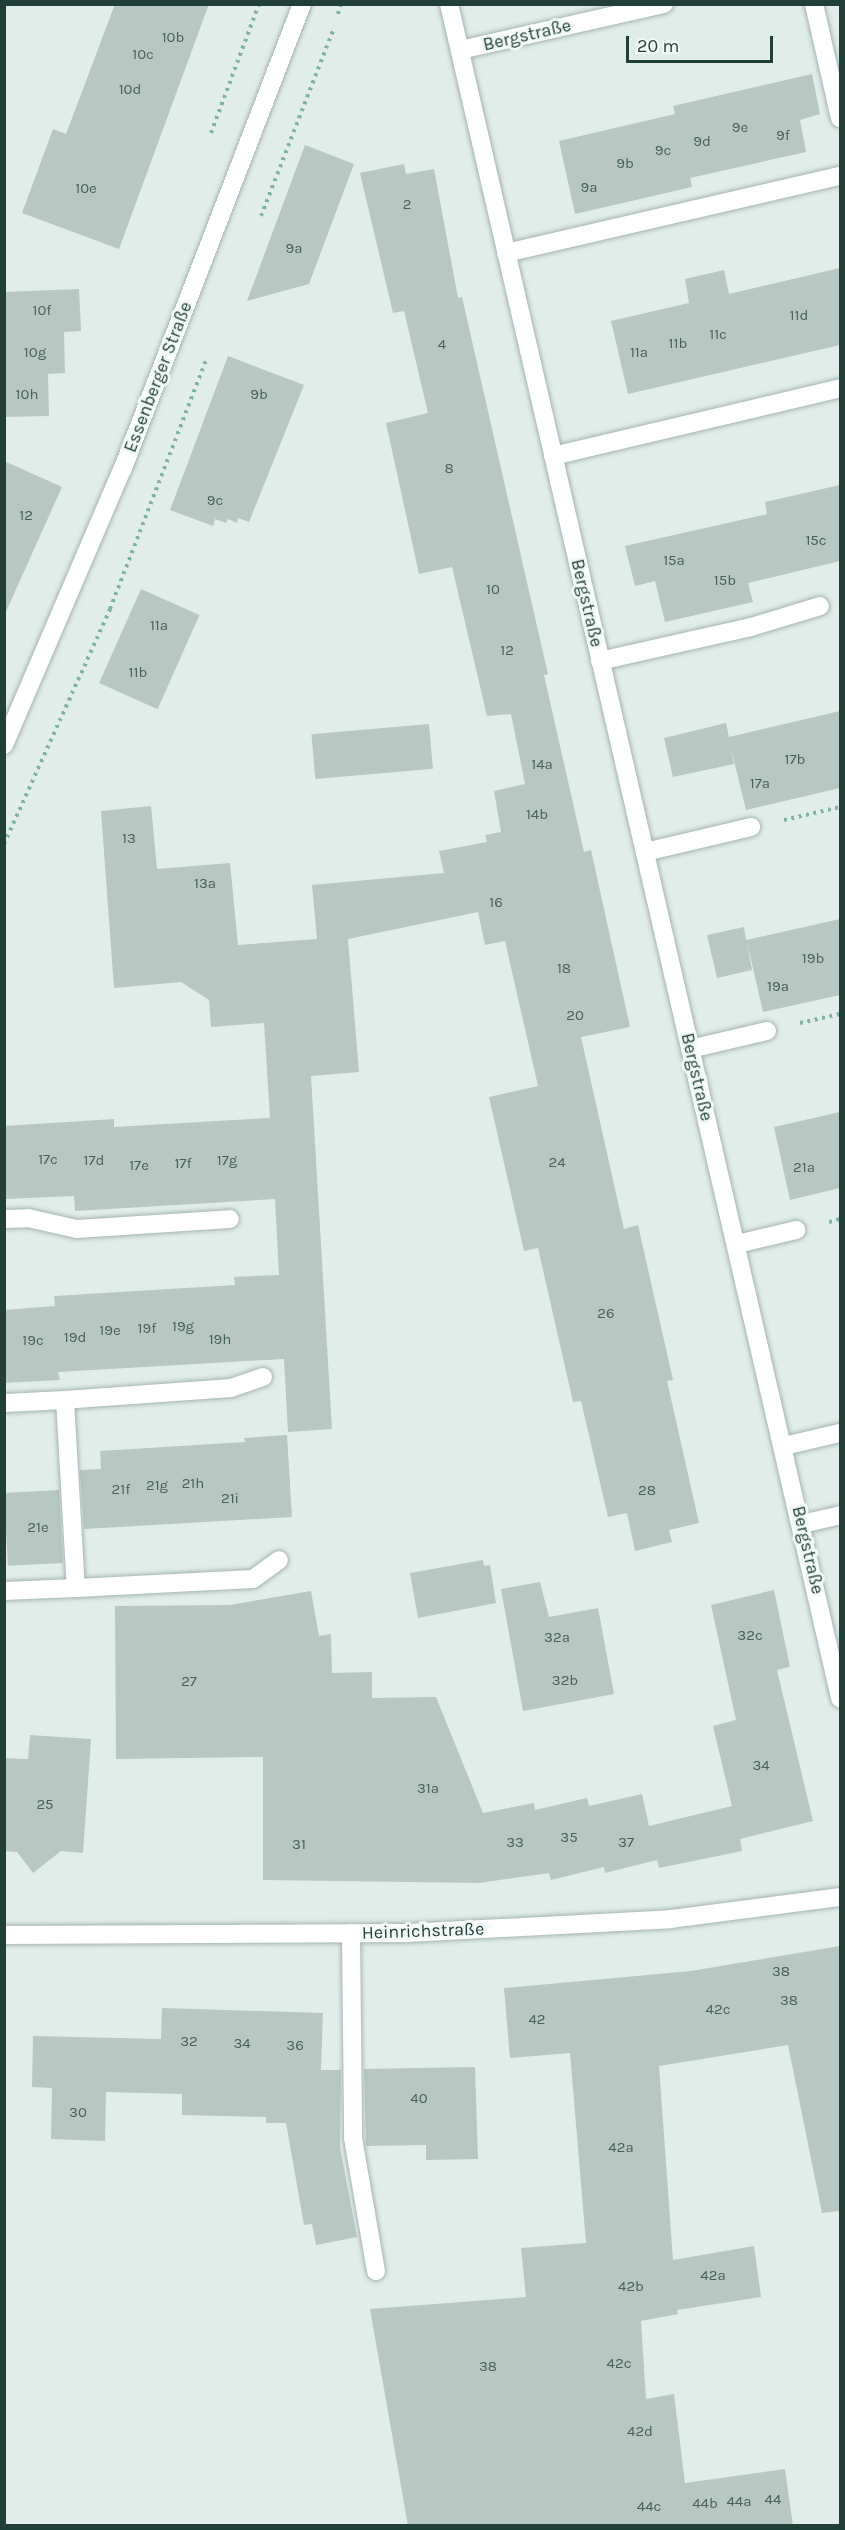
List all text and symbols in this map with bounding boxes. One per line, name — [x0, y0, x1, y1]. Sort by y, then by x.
street label: Bergstraße — [481, 14, 573, 56]
scale bar — [629, 24, 776, 62]
house number: 10b — [162, 29, 184, 47]
text: 20 m — [637, 35, 679, 57]
house number: 10c — [132, 46, 154, 64]
house number: 10d — [119, 81, 141, 99]
house number: 9e — [732, 119, 748, 137]
house number: 9f — [776, 127, 790, 145]
house number: 9d — [693, 133, 711, 151]
house number: 9c — [655, 142, 671, 160]
house number: 9b — [616, 155, 634, 173]
house number: 9a — [581, 179, 597, 197]
house number: 10e — [75, 180, 97, 198]
house number: 2 — [403, 196, 411, 214]
house number: 9a — [286, 240, 302, 258]
street label: Essenberger Straße — [119, 299, 197, 455]
house number: 10f — [33, 302, 51, 320]
house number: 11d — [790, 307, 808, 325]
house number: 11c — [709, 326, 727, 344]
house number: 11b — [669, 335, 687, 353]
house number: 4 — [438, 336, 446, 354]
house number: 10g — [24, 344, 46, 362]
house number: 11a — [630, 344, 648, 362]
house number: 10h — [16, 386, 38, 404]
house number: 9b — [250, 386, 268, 404]
house number: 8 — [444, 460, 454, 478]
house number: 9c — [207, 492, 223, 510]
house number: 12 — [19, 507, 33, 525]
house number: 15c — [805, 532, 827, 550]
house number: 15a — [663, 552, 685, 570]
street label: Bergstraße — [566, 557, 608, 649]
house number: 15b — [714, 572, 736, 590]
house number: 10 — [486, 581, 500, 599]
house number: 11a — [150, 617, 168, 635]
house number: 12 — [500, 642, 514, 660]
house number: 11b — [129, 664, 147, 682]
house number: 17b — [785, 751, 805, 769]
house number: 14a — [531, 756, 553, 774]
house number: 17a — [750, 775, 770, 793]
house number: 14b — [526, 806, 548, 824]
house number: 13 — [122, 830, 136, 848]
house number: 13a — [194, 875, 216, 893]
house number: 16 — [489, 894, 503, 912]
house number: 19b — [802, 950, 824, 968]
house number: 18 — [557, 960, 571, 978]
house number: 19a — [767, 978, 789, 996]
house number: 20 — [566, 1007, 584, 1025]
street label: Bergstraße — [676, 1031, 718, 1123]
house number: 17c — [38, 1151, 58, 1169]
house number: 17d — [84, 1152, 104, 1170]
house number: 17g — [217, 1152, 237, 1170]
house number: 24 — [548, 1154, 566, 1172]
house number: 17f — [174, 1155, 192, 1173]
house number: 17e — [129, 1157, 149, 1175]
house number: 21a — [793, 1159, 815, 1177]
house number: 26 — [597, 1305, 615, 1323]
house number: 19g — [172, 1318, 194, 1336]
house number: 19f — [138, 1320, 156, 1338]
house number: 19e — [99, 1322, 121, 1340]
house number: 19d — [64, 1329, 86, 1347]
house number: 19h — [209, 1331, 231, 1349]
house number: 19c — [22, 1332, 44, 1350]
house number: 21h — [182, 1475, 204, 1493]
house number: 21g — [146, 1477, 168, 1495]
house number: 21f — [112, 1481, 130, 1499]
house number: 28 — [638, 1482, 656, 1500]
house number: 21i — [221, 1490, 239, 1508]
street label: Bergstraße — [787, 1504, 829, 1596]
house number: 21e — [27, 1519, 49, 1537]
house number: 32c — [737, 1627, 763, 1645]
house number: 32a — [544, 1629, 570, 1647]
house number: 32b — [552, 1672, 578, 1690]
house number: 27 — [181, 1673, 197, 1691]
house number: 34 — [752, 1757, 770, 1775]
house number: 31a — [417, 1780, 439, 1798]
house number: 25 — [36, 1796, 54, 1814]
house number: 35 — [560, 1829, 578, 1847]
house number: 33 — [506, 1834, 524, 1852]
house number: 37 — [618, 1834, 634, 1852]
house number: 31 — [292, 1836, 306, 1854]
street label: Heinrichstraße — [361, 1918, 485, 1944]
house number: 38 — [772, 1963, 790, 1981]
house number: 38 — [780, 1992, 798, 2010]
house number: 42c — [706, 2001, 730, 2019]
house number: 42 — [528, 2011, 546, 2029]
house number: 32 — [180, 2033, 198, 2051]
house number: 34 — [233, 2035, 251, 2053]
house number: 36 — [286, 2037, 304, 2055]
house number: 40 — [410, 2090, 428, 2108]
house number: 30 — [69, 2104, 87, 2122]
house number: 42a — [608, 2139, 634, 2157]
house number: 42a — [700, 2267, 726, 2285]
house number: 42b — [618, 2278, 644, 2296]
house number: 42c — [607, 2355, 631, 2373]
house number: 38 — [479, 2358, 497, 2376]
house number: 42d — [627, 2423, 653, 2441]
house number: 44 — [765, 2491, 781, 2509]
house number: 44a — [726, 2493, 752, 2511]
house number: 44b — [692, 2495, 718, 2513]
house number: 44c — [637, 2498, 661, 2516]

